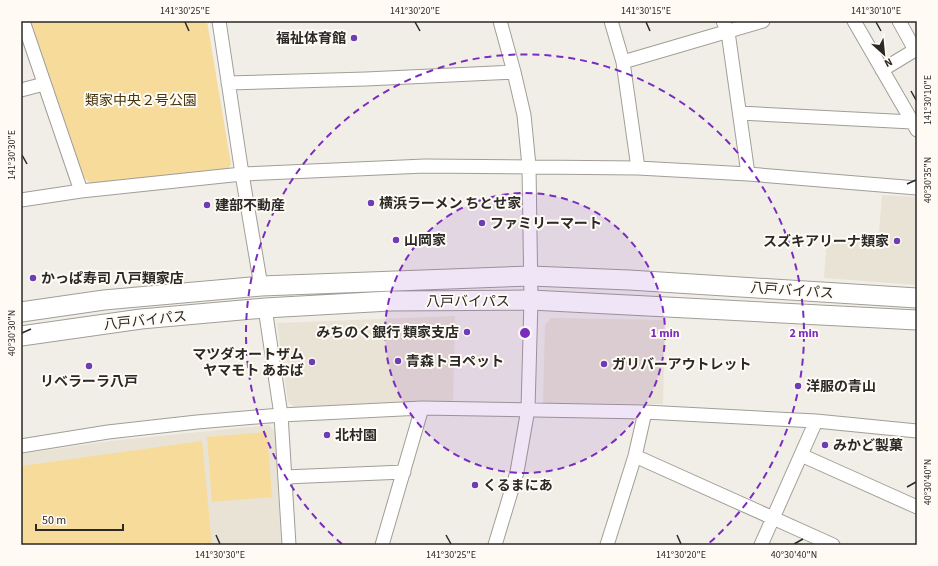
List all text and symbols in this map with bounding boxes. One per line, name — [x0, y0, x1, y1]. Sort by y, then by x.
text: 141°30'25"E — [160, 4, 210, 18]
text: 141°30'20"E — [390, 4, 440, 18]
text: 141°30'15"E — [621, 4, 671, 18]
text: 141°30'10"E — [851, 4, 901, 18]
place label: 福祉体育館 — [276, 29, 346, 49]
marker: 福祉体育館 — [349, 33, 359, 43]
north arrow — [864, 34, 904, 74]
text: N — [882, 54, 895, 71]
text: 141°30'10"E — [921, 75, 935, 125]
park label: 類家中央２号公園 — [85, 91, 197, 111]
text: 141°30'30"E — [5, 130, 19, 180]
text: 40°30'35"N — [921, 157, 935, 203]
place label: 横浜ラーメン ちとせ家 — [379, 194, 521, 214]
place label: 建部不動産 — [215, 196, 285, 216]
marker: 横浜ラーメン ちとせ家 — [366, 198, 376, 208]
marker: 建部不動産 — [202, 200, 212, 210]
place label: ファミリーマート — [490, 214, 602, 234]
marker: ファミリーマート — [477, 218, 487, 228]
place label: 山岡家 — [404, 231, 446, 251]
place label: スズキアリーナ類家 — [763, 232, 889, 252]
marker: 山岡家 — [391, 235, 401, 245]
marker: スズキアリーナ類家 — [892, 236, 902, 246]
place label: かっぱ寿司 八戸類家店 — [41, 269, 184, 289]
marker: かっぱ寿司 八戸類家店 — [28, 273, 38, 283]
street label: 八戸バイパス — [749, 278, 834, 304]
street label: 八戸バイパス — [426, 292, 510, 312]
street label: 八戸バイパス — [102, 307, 188, 335]
text: 40°30'30"N — [5, 310, 19, 356]
place label: みちのく銀行 類家支店 — [316, 323, 459, 343]
text: 1 min — [650, 325, 680, 342]
text: 2 min — [789, 325, 819, 342]
centre of rings — [518, 326, 532, 340]
marker: みちのく銀行 類家支店 — [462, 327, 472, 337]
place label: マツダオートザム ヤマモト あおば — [192, 345, 304, 381]
place label: 青森トヨペット — [406, 352, 504, 372]
place label: ガリバーアウトレット — [612, 355, 751, 375]
marker: 青森トヨペット — [393, 356, 403, 366]
marker: マツダオートザム ヤマモト あおば — [307, 357, 317, 367]
marker: ガリバーアウトレット — [599, 359, 609, 369]
marker: リベラーラ八戸 — [84, 361, 94, 371]
place label: リベラーラ八戸 — [40, 372, 138, 392]
place label: 洋服の青山 — [806, 377, 876, 397]
marker: 洋服の青山 — [793, 381, 803, 391]
place label: 北村園 — [335, 426, 377, 446]
marker: 北村園 — [322, 430, 332, 440]
place label: みかど製菓 — [833, 436, 903, 456]
marker: みかど製菓 — [820, 440, 830, 450]
text: 40°30'40"N — [921, 459, 935, 505]
place label: くるまにあ — [483, 476, 553, 496]
marker: くるまにあ — [470, 480, 480, 490]
scale bar — [36, 506, 123, 532]
text: 50 m — [42, 512, 66, 529]
text: 141°30'30"E — [195, 548, 245, 562]
text: 141°30'25"E — [426, 548, 476, 562]
text: 141°30'20"E — [656, 548, 706, 562]
text: 40°30'40"N — [771, 548, 817, 562]

